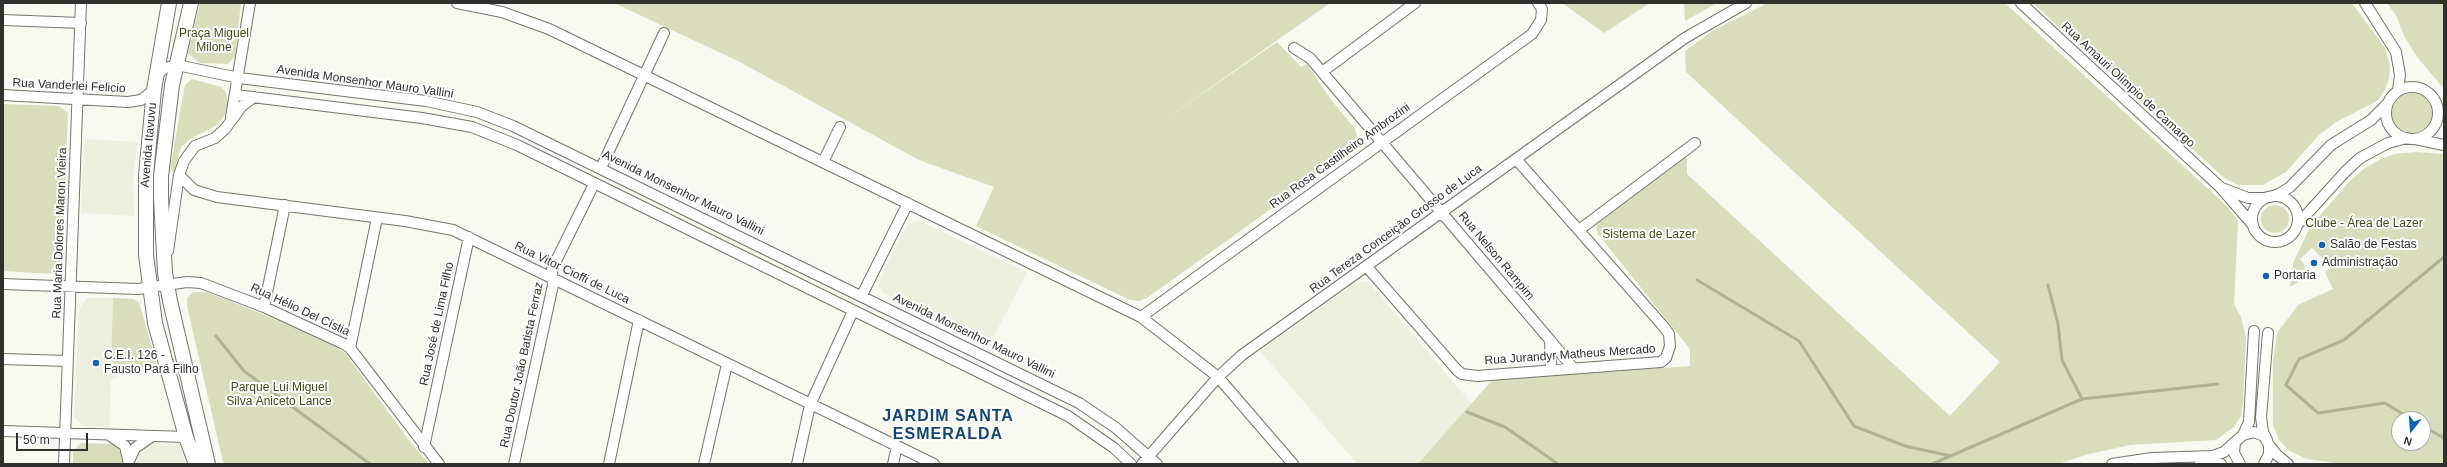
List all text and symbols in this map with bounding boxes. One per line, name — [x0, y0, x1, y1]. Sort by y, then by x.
street label: Rua Amauri Olímpio de Camargo — [2058, 19, 2198, 151]
park label: Praça Miguel Milone — [179, 27, 249, 55]
street label: Avenida Monsenhor Mauro Vallini — [276, 62, 454, 102]
street label: Rua Vanderlei Felicio — [12, 76, 126, 96]
street label: Rua Rosa Castilheiro Ambrozini — [1267, 100, 1413, 212]
street label: Avenida Itavuvu — [138, 102, 160, 188]
street label: Rua Maria Dolores Maron Vieira — [50, 147, 70, 319]
street label: Avenida Monsenhor Mauro Vallini — [600, 147, 766, 239]
street label: Rua Tereza Conceição Grosso de Luca — [1307, 162, 1485, 296]
street label: Rua Nelson Rampim — [1455, 209, 1537, 303]
park label: Clube - Área de Lazer — [2305, 217, 2423, 231]
park label: Sistema de Lazer — [1602, 228, 1696, 242]
place label: Salão de Festas — [2330, 238, 2417, 252]
street label: Rua Vitor Cioffi de Luca — [512, 239, 632, 307]
marker: Salão de Festas — [2317, 240, 2327, 250]
place label: Administração — [2322, 256, 2398, 270]
marker: Administração — [2309, 258, 2319, 268]
street label: Rua José de Lima Filho — [417, 261, 457, 387]
place label: Portaria — [2274, 269, 2316, 283]
marker: Portaria — [2261, 271, 2271, 281]
street label: Rua Hélio Del Cístia — [248, 281, 352, 339]
street label: Rua Doutor João Batista Ferraz — [497, 281, 547, 449]
street label: Avenida Monsenhor Mauro Vallini — [891, 290, 1057, 382]
street label: Rua Jurandyr Matheus Mercado — [1484, 342, 1656, 368]
place label: C.E.I. 126 - Fausto Pará Filho — [104, 349, 199, 377]
marker: C.E.I. 126 - Fausto Pará Filho — [91, 358, 101, 368]
park label: Parque Lui Miguel Silva Aniceto Lance — [226, 381, 332, 409]
district label: JARDIM SANTA ESMERALDA — [882, 407, 1014, 445]
north arrow — [2391, 411, 2431, 451]
scale bar — [18, 425, 90, 451]
text: 50 m — [23, 433, 50, 447]
text: N — [2402, 435, 2413, 448]

